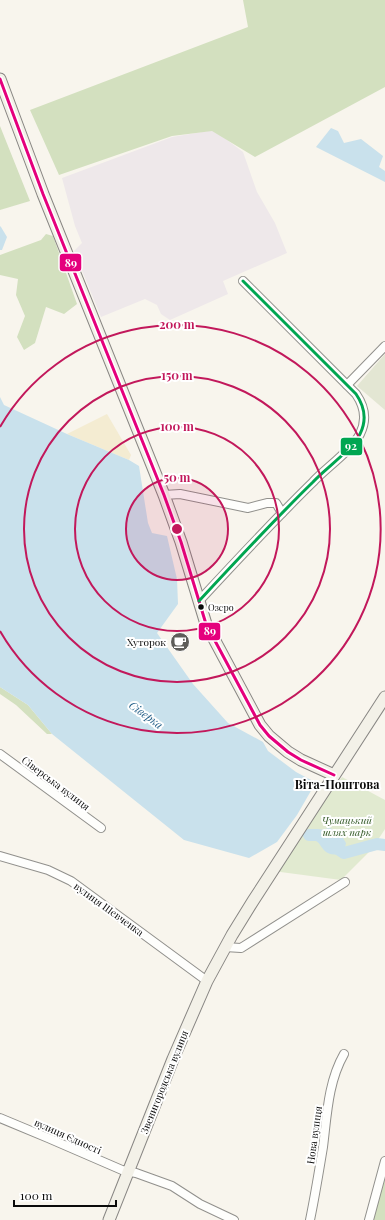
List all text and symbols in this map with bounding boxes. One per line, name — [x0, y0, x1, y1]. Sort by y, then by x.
line badge: 89 — [59, 253, 82, 272]
text: 89 — [65, 255, 77, 270]
text: 200 m — [159, 316, 195, 332]
text: 150 m — [161, 367, 193, 383]
text: 100 m — [160, 418, 194, 434]
line badge: 92 — [340, 437, 363, 456]
text: 92 — [345, 438, 357, 453]
text: 50 m — [164, 469, 191, 485]
centre of rings — [170, 522, 184, 536]
place label: Озеро — [208, 601, 234, 613]
marker: Озеро — [196, 602, 206, 612]
line badge: 89 — [198, 622, 221, 641]
text: 89 — [204, 623, 216, 638]
cafe icon: Хуторок — [169, 631, 191, 653]
place label: Хуторок — [127, 635, 166, 649]
water label: Сіверка — [126, 697, 167, 732]
street label: Сіверська вулиця — [19, 753, 94, 814]
district label: Віта-Поштова — [295, 776, 380, 792]
park label: Чумацький шлях парк — [322, 813, 372, 839]
street label: вулиця Шевченка — [71, 879, 147, 939]
street label: Звенигородська вулиця — [137, 1028, 191, 1136]
street label: Нова вулиця — [303, 1104, 325, 1165]
street label: вулиця Єдності — [32, 1115, 104, 1157]
scale bar — [14, 1182, 116, 1208]
text: 100 m — [20, 1187, 53, 1203]

